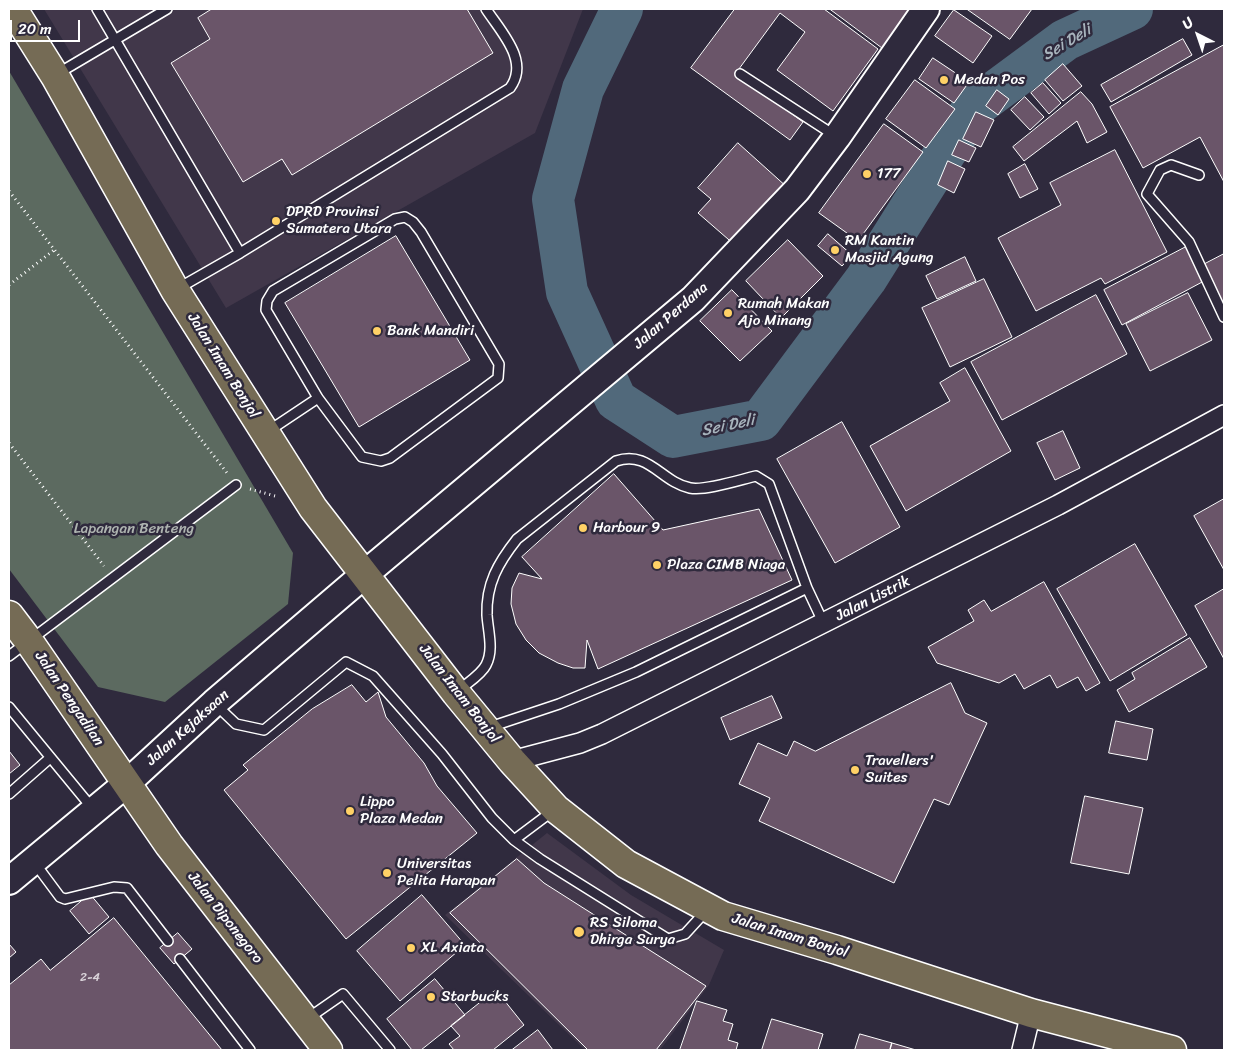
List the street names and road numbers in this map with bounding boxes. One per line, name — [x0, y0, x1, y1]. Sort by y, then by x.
street label: Jalan Perdana — [630, 279, 712, 353]
street label: Jalan Imam Bonjol — [183, 310, 263, 422]
street label: Jalan Listrik — [833, 573, 913, 625]
street label: Jalan Imam Bonjol — [415, 641, 503, 747]
street label: Jalan Pengadilan — [31, 648, 107, 750]
street label: Jalan Kejaksaan — [143, 686, 233, 770]
street label: Jalan Diponegoro — [184, 869, 266, 967]
street label: Jalan Imam Bonjol — [730, 910, 850, 962]

